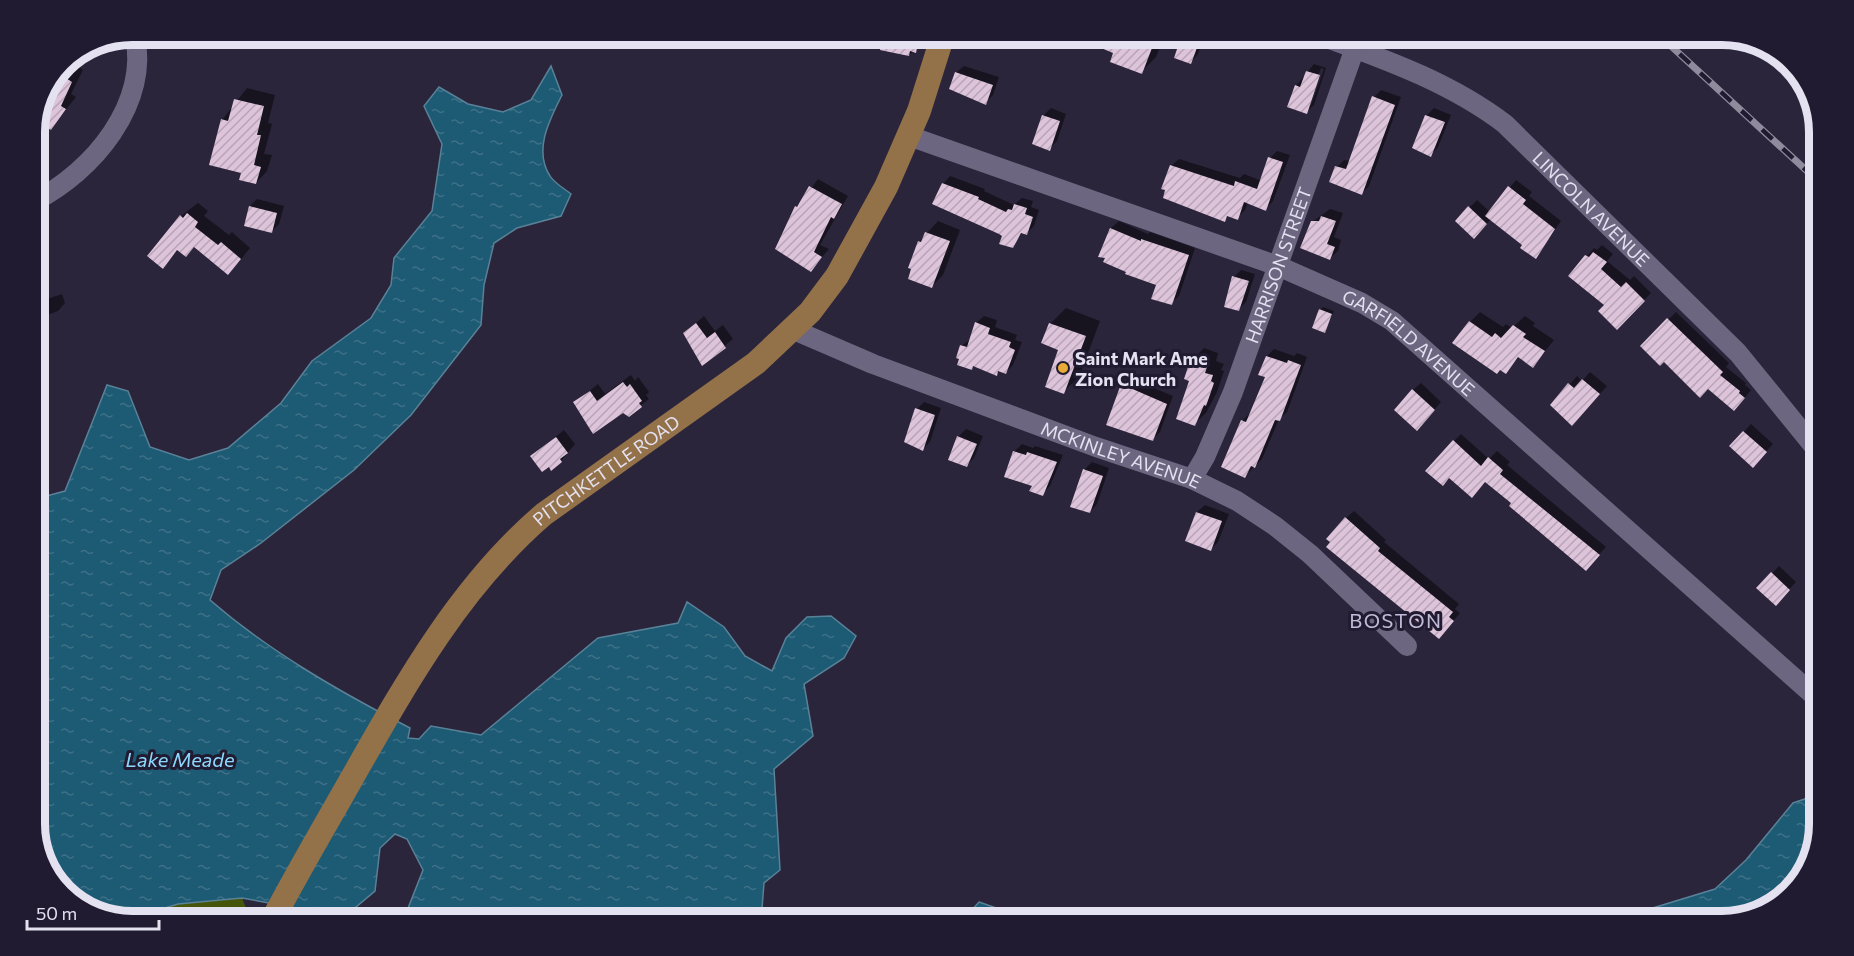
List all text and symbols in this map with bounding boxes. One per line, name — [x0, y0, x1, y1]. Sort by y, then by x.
street label: LINCOLN AVENUE — [1528, 147, 1654, 271]
street label: HARRISON STREET — [1240, 184, 1316, 346]
street label: GARFIELD AVENUE — [1339, 285, 1479, 400]
place label: Saint Mark Ame Zion Church — [1075, 347, 1208, 390]
marker: Saint Mark Ame Zion Church — [1056, 361, 1070, 375]
street label: PITCHKETTLE ROAD — [528, 410, 684, 530]
street label: MCKINLEY AVENUE — [1038, 417, 1205, 493]
district label: BOSTON — [1349, 608, 1443, 632]
water label: Lake Meade — [126, 747, 235, 771]
scale bar — [27, 893, 159, 931]
text: 50 m — [36, 902, 77, 924]

